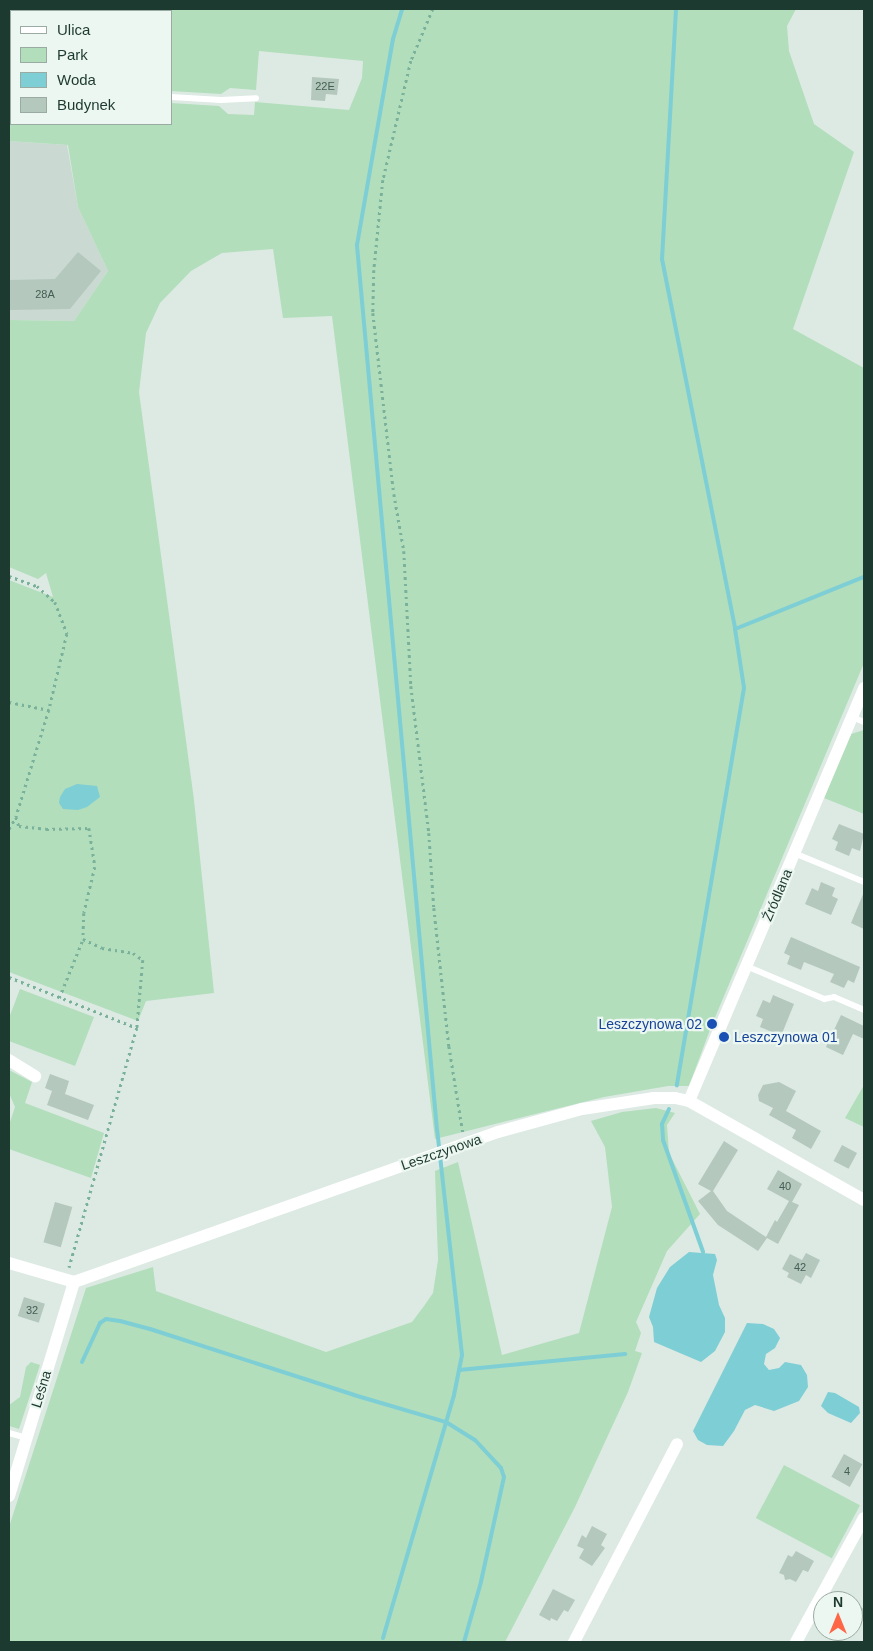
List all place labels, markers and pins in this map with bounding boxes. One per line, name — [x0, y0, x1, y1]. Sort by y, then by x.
place label: Leszczynowa 02 — [598, 1016, 702, 1032]
marker: Leszczynowa 02 — [706, 1018, 718, 1030]
place label: Leszczynowa 01 — [734, 1029, 838, 1045]
marker: Leszczynowa 01 — [718, 1031, 730, 1043]

